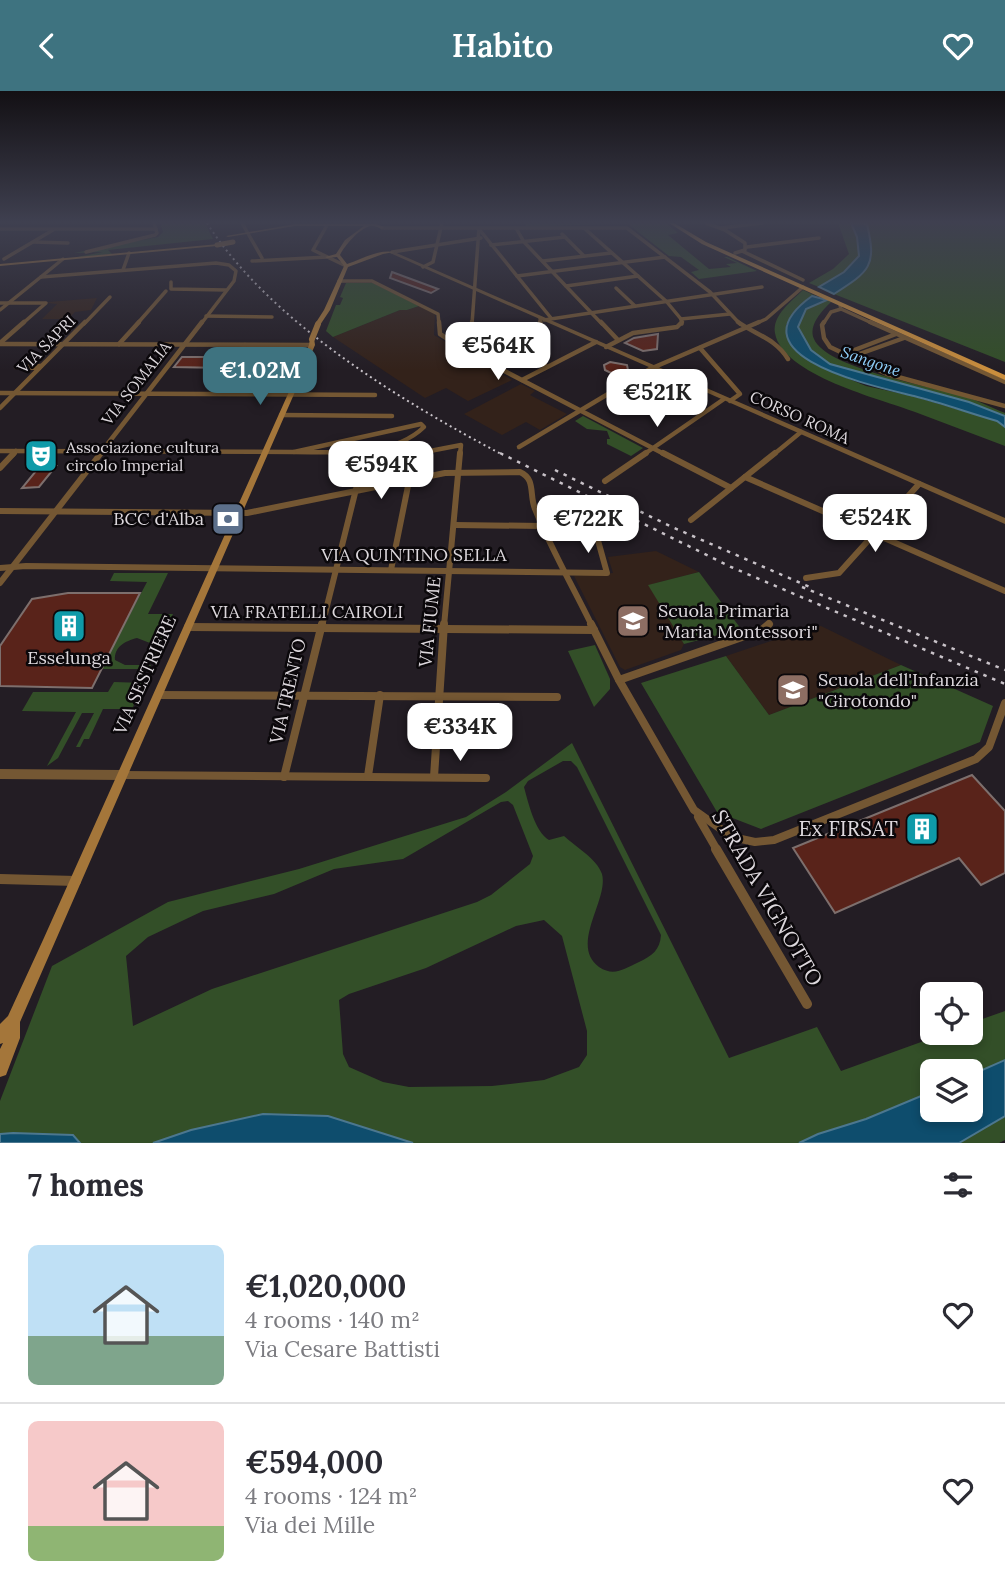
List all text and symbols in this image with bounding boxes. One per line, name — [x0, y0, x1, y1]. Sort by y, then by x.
text: Habito — [452, 25, 553, 66]
icon: back — [28, 27, 66, 65]
icon: heart — [939, 27, 977, 65]
street label: VIA SAPRI — [12, 311, 79, 378]
pin: €564K — [449, 323, 547, 382]
text: €564K — [461, 330, 535, 359]
street label: VIA SOMALIA — [96, 336, 176, 430]
water label: Sangone — [839, 341, 904, 381]
pin: €1.02M — [203, 347, 317, 407]
text: €1.02M — [219, 355, 301, 384]
pin: €521K — [608, 369, 706, 429]
text: €521K — [623, 377, 692, 406]
street label: CORSO ROMA — [747, 386, 854, 448]
theatre icon: Associazione cultura circolo Imperial — [22, 437, 60, 475]
place label: Associazione cultura circolo Imperial — [65, 437, 219, 475]
pin: €594K — [332, 441, 430, 501]
text: €594K — [344, 449, 418, 478]
pin: €524K — [826, 495, 924, 554]
pin: €722K — [539, 496, 637, 555]
bank icon: BCC d'Alba — [209, 500, 247, 538]
text: €524K — [839, 502, 911, 531]
text: €722K — [553, 503, 623, 532]
place label: BCC d'Alba — [113, 507, 204, 530]
street label: VIA QUINTINO SELLA — [320, 543, 507, 566]
street label: VIA FIUME — [413, 576, 446, 669]
place label: Scuola Primaria "Maria Montessori" — [658, 599, 818, 643]
street label: VIA FRATELLI CAIROLI — [210, 600, 403, 623]
school or university icon: Scuola Primaria "Maria Montessori" — [614, 602, 652, 640]
building icon: Esselunga — [50, 607, 88, 645]
street label: VIA SESTRIERE — [108, 612, 181, 739]
street label: VIA TRENTO — [264, 636, 311, 747]
place label: Esselunga — [27, 646, 111, 669]
place label: Scuola dell'Infanzia "Girotondo" — [818, 668, 979, 712]
school or university icon: Scuola dell'Infanzia "Girotondo" — [774, 671, 812, 709]
pin: €334K — [411, 703, 509, 763]
text: €334K — [423, 711, 497, 740]
street label: STRADA VIGNOTTO — [706, 805, 829, 991]
building icon: Ex FIRSAT — [903, 810, 941, 848]
place label: Ex FIRSAT — [799, 815, 898, 842]
map controls — [920, 982, 983, 1122]
button: locate — [920, 982, 983, 1045]
button: layers — [920, 1059, 983, 1122]
text: 7 homes — [28, 1166, 144, 1204]
icon: filters — [939, 1166, 977, 1204]
text: €1,020,000 — [245, 1267, 406, 1305]
icon: home — [84, 1273, 168, 1357]
icon: heart — [939, 1296, 977, 1334]
text: 4 rooms · 140 m² — [245, 1305, 420, 1334]
text: Via Cesare Battisti — [245, 1334, 440, 1363]
text: €594,000 — [245, 1443, 383, 1481]
icon: home — [84, 1449, 168, 1533]
icon: heart — [939, 1472, 977, 1510]
text: 4 rooms · 124 m² — [245, 1481, 417, 1510]
text: Via dei Mille — [245, 1510, 375, 1539]

